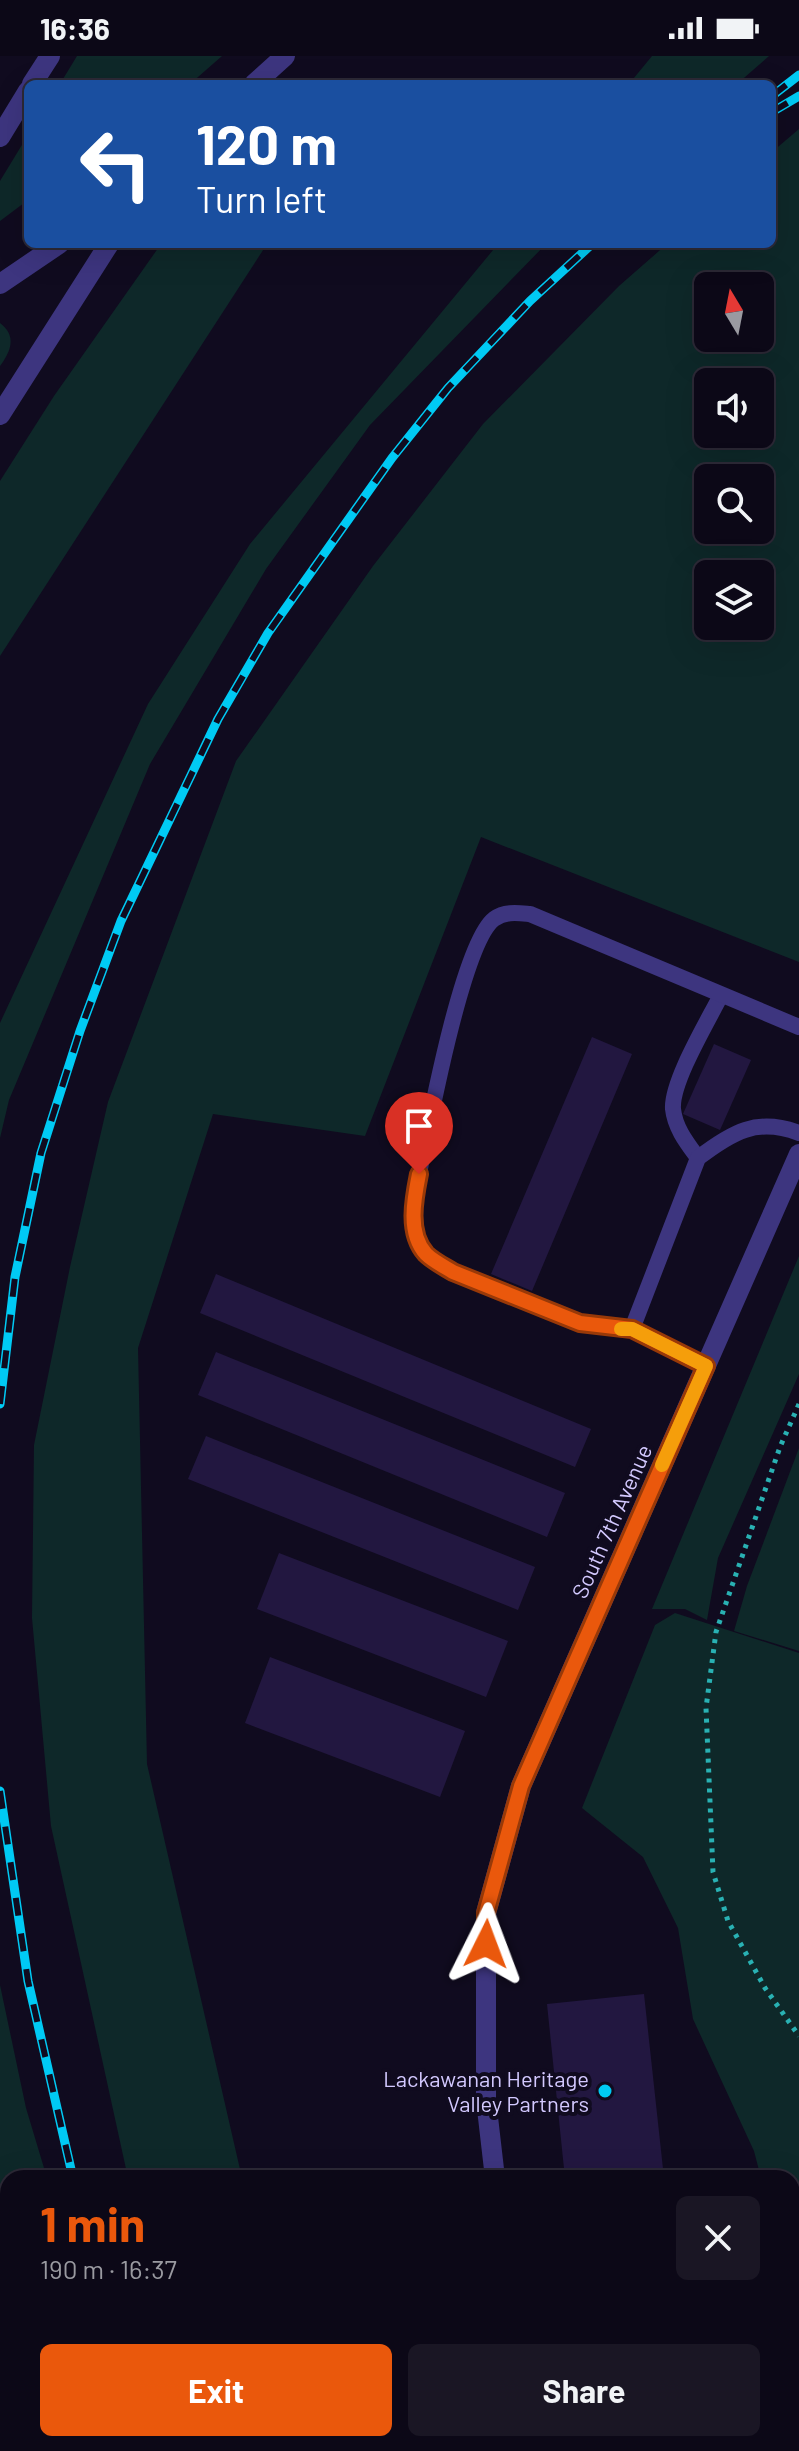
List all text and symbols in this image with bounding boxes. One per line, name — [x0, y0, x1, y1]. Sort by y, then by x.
text: 16:36 — [40, 10, 110, 46]
text: 120 m — [196, 109, 337, 176]
icon: left — [64, 112, 168, 216]
text: Turn left — [196, 177, 327, 220]
north arrow — [694, 272, 774, 352]
map controls — [694, 272, 774, 640]
button: sound — [694, 368, 774, 448]
button: search — [694, 464, 774, 544]
button: layers — [694, 560, 774, 640]
pin — [385, 1092, 453, 1174]
icon: arrive — [397, 1104, 441, 1148]
street label: South 7th Avenue — [565, 1440, 657, 1602]
position arrow — [444, 1902, 528, 1986]
place label: Lackawanan Heritage Valley Partners — [383, 2065, 589, 2116]
marker: Lackawanan Heritage Valley Partners — [596, 2082, 614, 2100]
text: 1 min — [40, 2194, 145, 2252]
button: close — [676, 2196, 760, 2280]
text: 190 m · 16:37 — [40, 2253, 177, 2284]
button: Exit — [40, 2344, 392, 2436]
button: Share — [408, 2344, 760, 2436]

